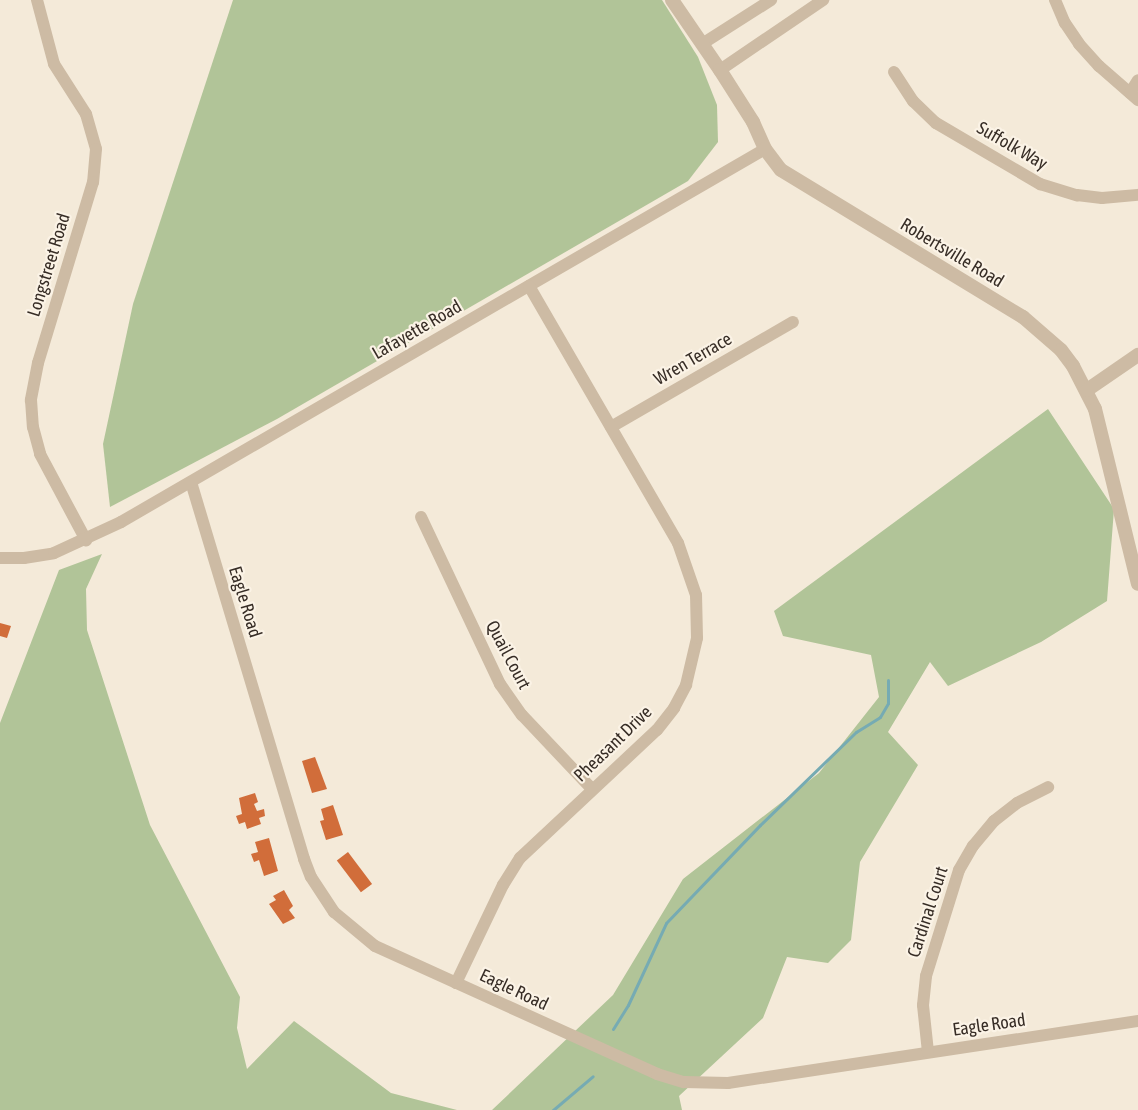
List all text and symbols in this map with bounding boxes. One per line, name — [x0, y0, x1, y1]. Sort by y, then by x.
street label: Suffolk Way — [973, 117, 1051, 175]
street label: Longstreet Road — [23, 211, 75, 319]
street label: Robertsville Road — [896, 214, 1008, 292]
street label: Lafayette Road — [369, 296, 465, 364]
street label: Wren Terrace — [650, 328, 736, 390]
street label: Eagle Road — [224, 564, 266, 640]
street label: Quail Court — [481, 617, 535, 693]
street label: Pheasant Drive — [569, 701, 657, 787]
street label: Cardinal Court — [903, 864, 953, 960]
street label: Eagle Road — [476, 965, 552, 1015]
street label: Eagle Road — [951, 1009, 1027, 1041]

